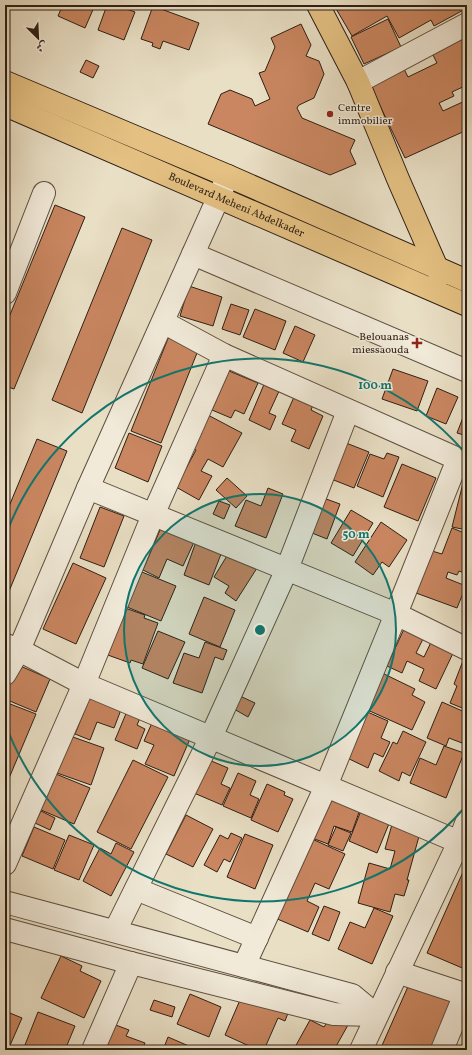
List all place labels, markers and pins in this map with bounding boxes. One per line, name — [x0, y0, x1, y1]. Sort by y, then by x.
place label: Centre immobilier — [338, 101, 393, 129]
marker: Centre immobilier — [325, 109, 335, 119]
place label: Belouanas miessaouda — [352, 330, 410, 358]
marker: Belouanas miessaouda — [412, 338, 422, 348]
centre of rings — [253, 623, 267, 637]

